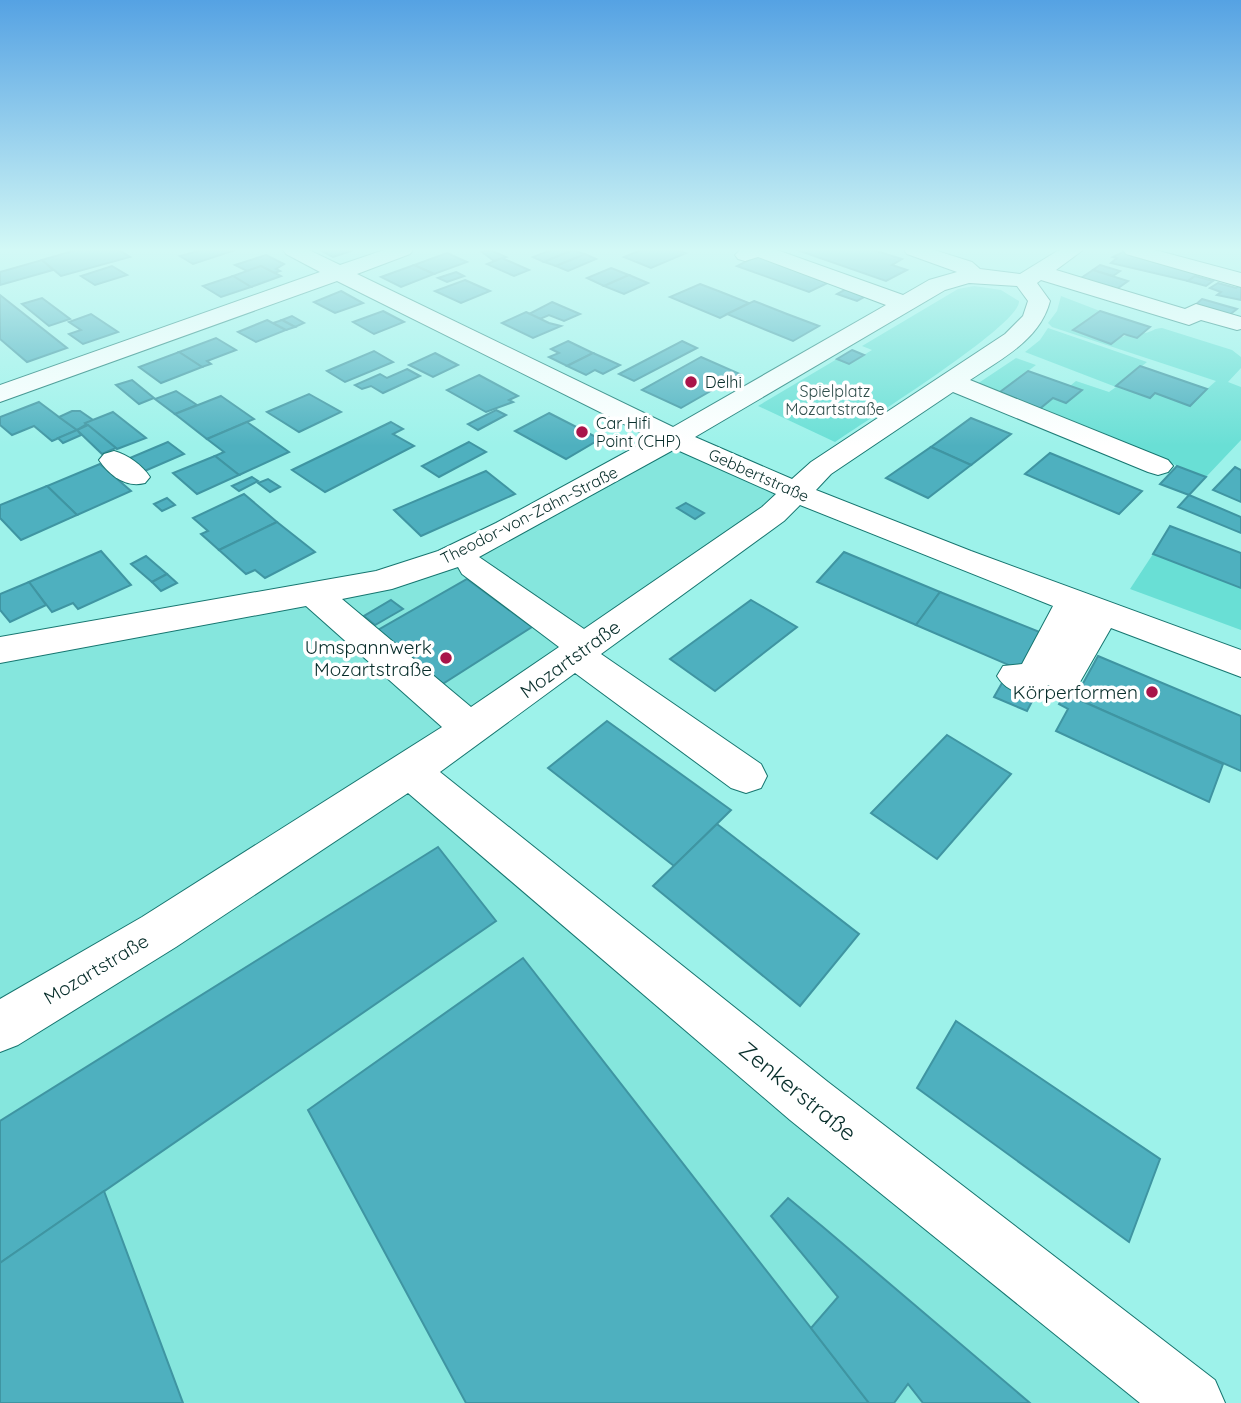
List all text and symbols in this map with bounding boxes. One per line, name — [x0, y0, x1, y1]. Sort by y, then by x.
place label: Delhi — [705, 372, 742, 392]
marker: Delhi — [683, 374, 699, 390]
park label: Spielplatz Mozartstraße — [785, 381, 885, 419]
place label: Car Hifi Point (CHP) — [596, 413, 681, 451]
marker: Car Hifi Point (CHP) — [574, 424, 590, 440]
street label: Gebbertstraße — [706, 444, 812, 506]
street label: Theodor-von-Zahn-Straße — [437, 462, 621, 568]
street label: Mozartstraße — [515, 615, 625, 703]
place label: Umspannwerk Mozartstraße — [305, 635, 432, 681]
marker: Umspannwerk Mozartstraße — [438, 650, 454, 666]
place label: Körperformen — [1013, 680, 1138, 704]
marker: Körperformen — [1144, 684, 1160, 700]
street label: Mozartstraße — [39, 928, 153, 1010]
street label: Zenkerstraße — [733, 1035, 863, 1147]

